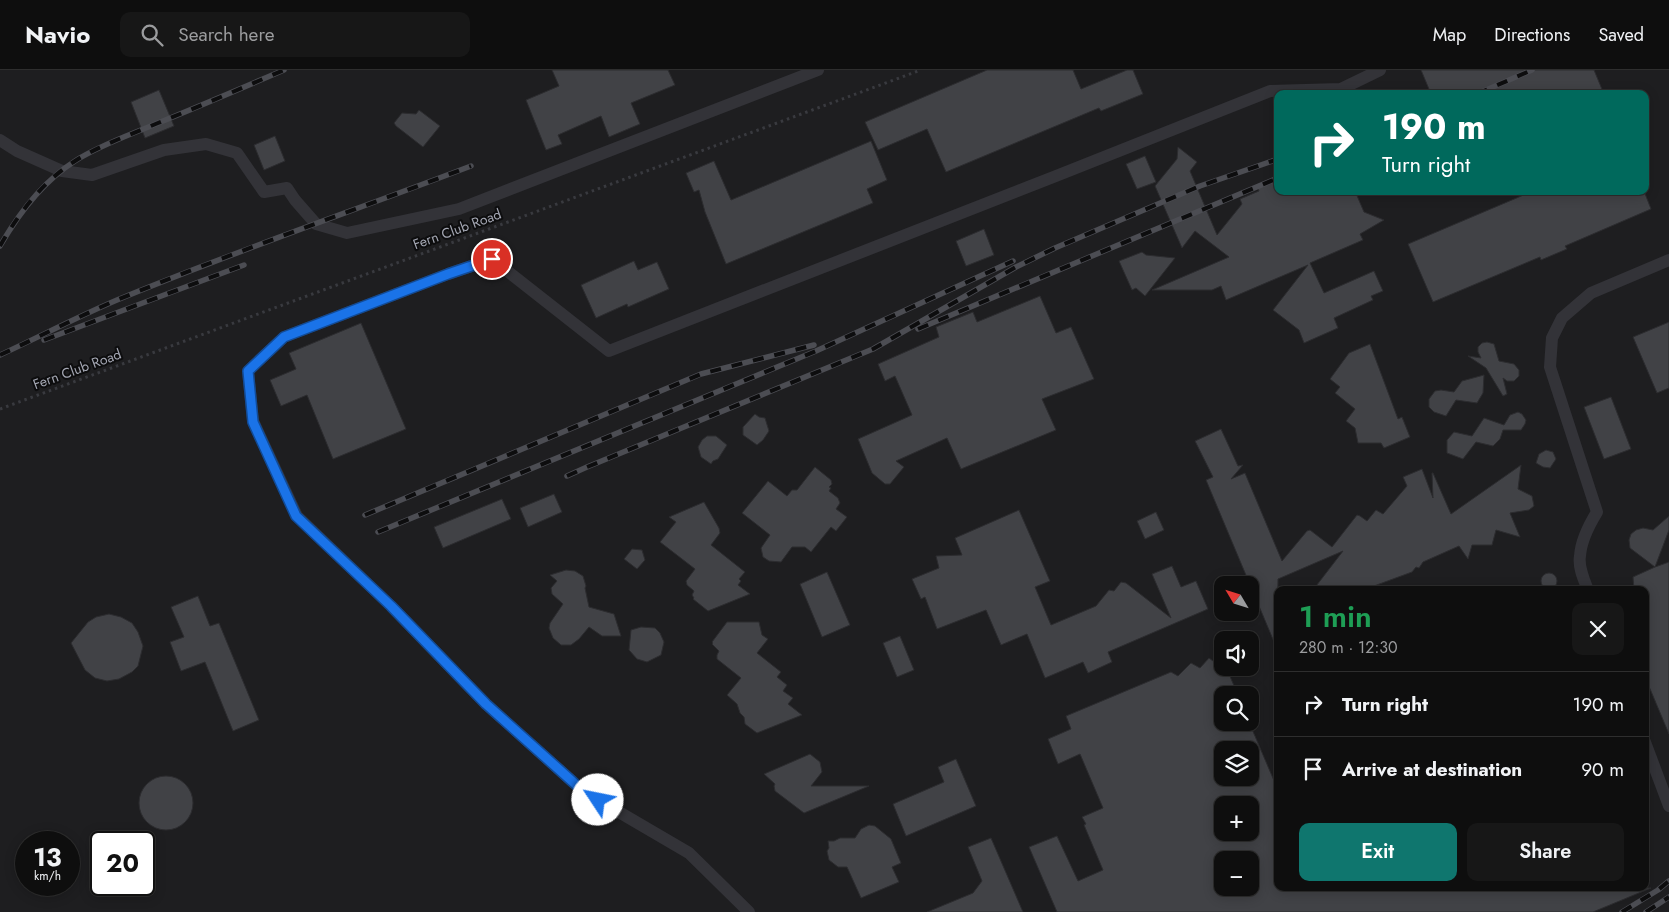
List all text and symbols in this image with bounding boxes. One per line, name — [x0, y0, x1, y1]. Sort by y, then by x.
search box — [120, 12, 470, 57]
text: Navio — [25, 17, 90, 52]
icon: search — [138, 21, 166, 49]
text: Search here — [178, 21, 274, 48]
text: Map — [1433, 22, 1466, 48]
text: Directions — [1494, 22, 1570, 48]
text: Saved — [1598, 22, 1644, 48]
text: 190 m — [1382, 102, 1486, 152]
icon: right — [1299, 110, 1364, 175]
text: Turn right — [1382, 148, 1470, 180]
street label: Fern Club Road — [410, 204, 504, 254]
pin — [471, 238, 513, 280]
icon: arrive — [478, 245, 506, 273]
street label: Fern Club Road — [30, 344, 124, 394]
north arrow — [1214, 576, 1259, 621]
map controls — [1214, 576, 1259, 896]
text: 1 min — [1299, 595, 1372, 638]
button: close — [1572, 603, 1624, 655]
button: sound — [1214, 631, 1259, 676]
text: 280 m · 12:30 — [1299, 636, 1398, 659]
button: search — [1214, 686, 1259, 731]
icon: right — [1299, 690, 1327, 718]
text: Turn right — [1342, 691, 1428, 718]
text: 190 m — [1573, 691, 1624, 718]
button: layers — [1214, 741, 1259, 786]
icon: arrive — [1299, 755, 1327, 783]
text: Arrive at destination — [1342, 756, 1522, 783]
text: 90 m — [1581, 756, 1624, 783]
position arrow — [571, 773, 623, 825]
button: + — [1214, 796, 1259, 841]
button: Exit — [1299, 823, 1457, 881]
button: Share — [1467, 823, 1624, 881]
speed limit sign: 20 — [90, 831, 155, 896]
text: 13 — [33, 839, 62, 875]
button: − — [1214, 851, 1259, 896]
text: km/h — [34, 867, 61, 885]

